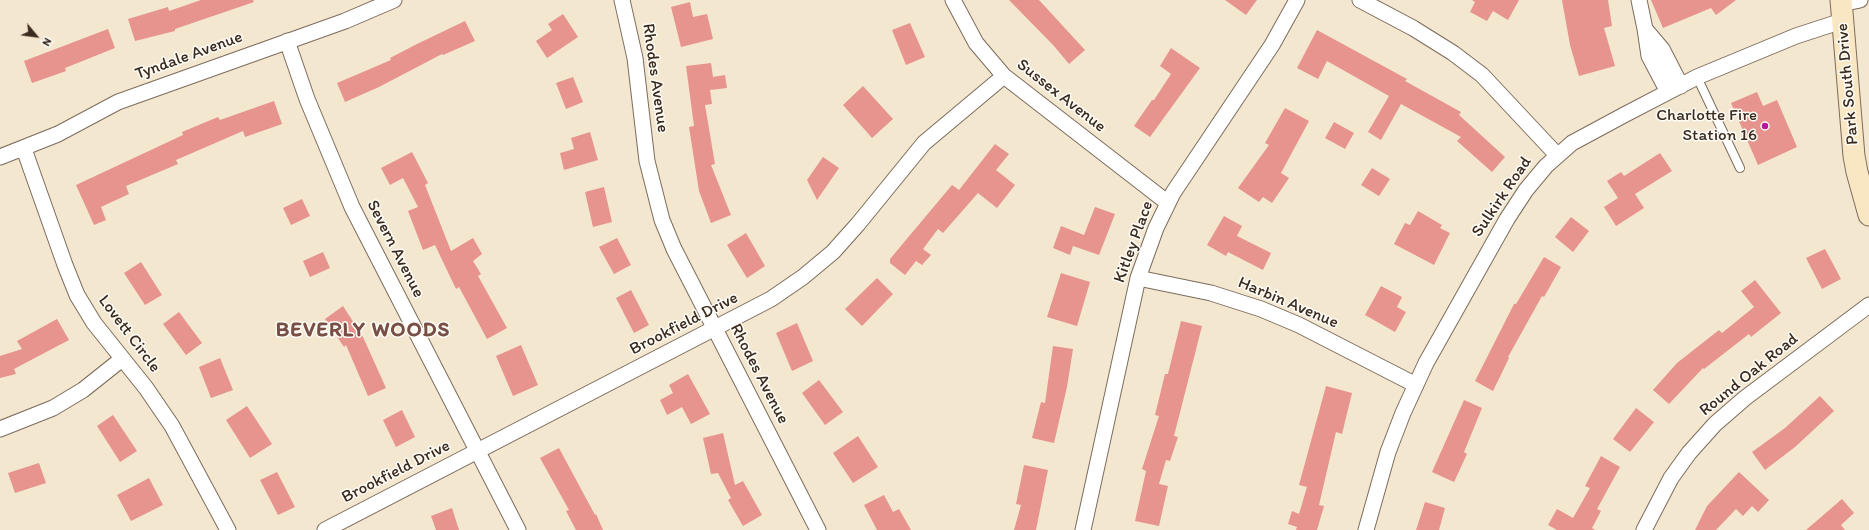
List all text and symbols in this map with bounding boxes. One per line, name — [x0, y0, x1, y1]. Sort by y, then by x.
north arrow — [16, 16, 56, 56]
street label: Rhodes Avenue — [637, 22, 673, 134]
street label: Park South Drive — [1833, 22, 1863, 146]
street label: Tyndale Avenue — [132, 27, 246, 85]
text: N — [39, 36, 54, 48]
street label: Sussex Avenue — [1012, 55, 1110, 137]
place label: Charlotte Fire Station 16 — [1656, 106, 1757, 146]
marker: Charlotte Fire Station 16 — [1760, 121, 1770, 131]
street label: Sulkirk Road — [1468, 153, 1536, 241]
street label: Severn Avenue — [362, 197, 428, 301]
street label: Kitley Place — [1110, 198, 1158, 286]
street label: Harbin Avenue — [1235, 273, 1341, 333]
street label: Brookfield Drive — [626, 288, 742, 360]
street label: Lovett Circle — [93, 291, 165, 377]
district label: BEVERLY WOODS — [275, 318, 451, 344]
street label: Rhodes Avenue — [725, 320, 793, 428]
street label: Round Oak Road — [1696, 329, 1802, 421]
street label: Brookfield Drive — [338, 436, 454, 508]

